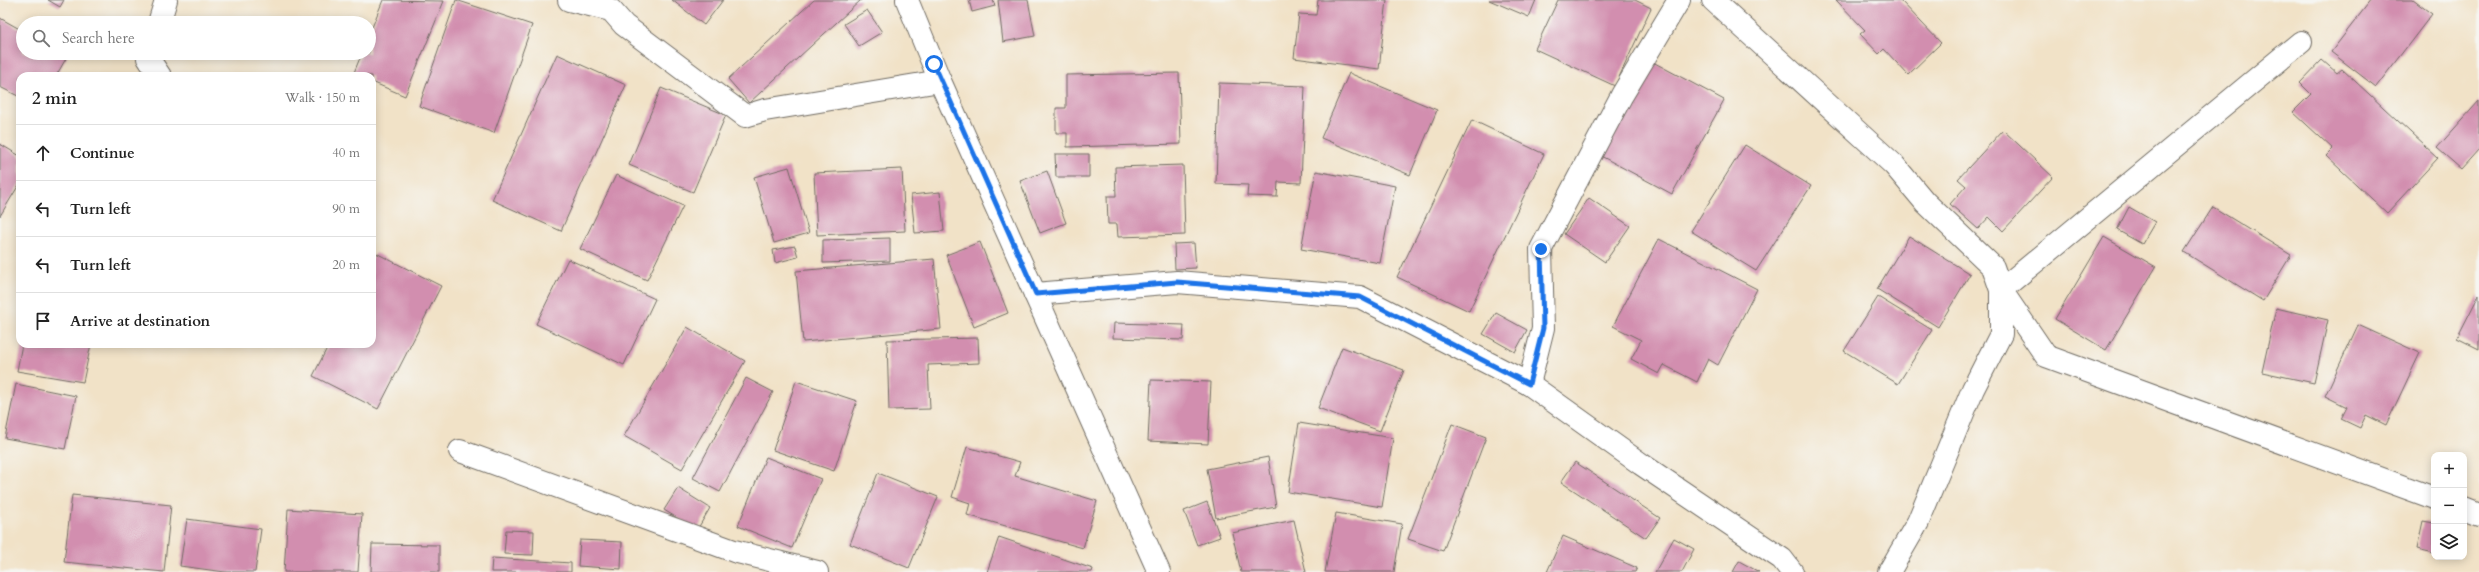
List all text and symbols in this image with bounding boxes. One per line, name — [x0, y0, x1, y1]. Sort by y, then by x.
search box — [16, 16, 376, 60]
icon: search — [30, 27, 52, 49]
text: Search here — [62, 28, 135, 48]
route start — [925, 55, 943, 73]
text: 2 min — [32, 87, 77, 110]
text: Walk · 150 m — [285, 89, 360, 107]
icon: ahead — [32, 142, 54, 164]
text: Continue — [70, 143, 135, 163]
text: 40 m — [332, 144, 360, 162]
icon: left — [32, 198, 54, 220]
text: Turn left — [70, 199, 131, 219]
text: 90 m — [332, 200, 360, 218]
route end — [1532, 240, 1550, 258]
icon: left — [32, 254, 54, 276]
text: Turn left — [70, 255, 131, 275]
text: 20 m — [332, 256, 360, 274]
icon: arrive — [32, 310, 54, 332]
text: Arrive at destination — [70, 311, 210, 331]
map controls — [2431, 452, 2467, 560]
button: + — [2431, 452, 2467, 488]
button: − — [2431, 488, 2467, 524]
button: layers — [2431, 524, 2467, 560]

